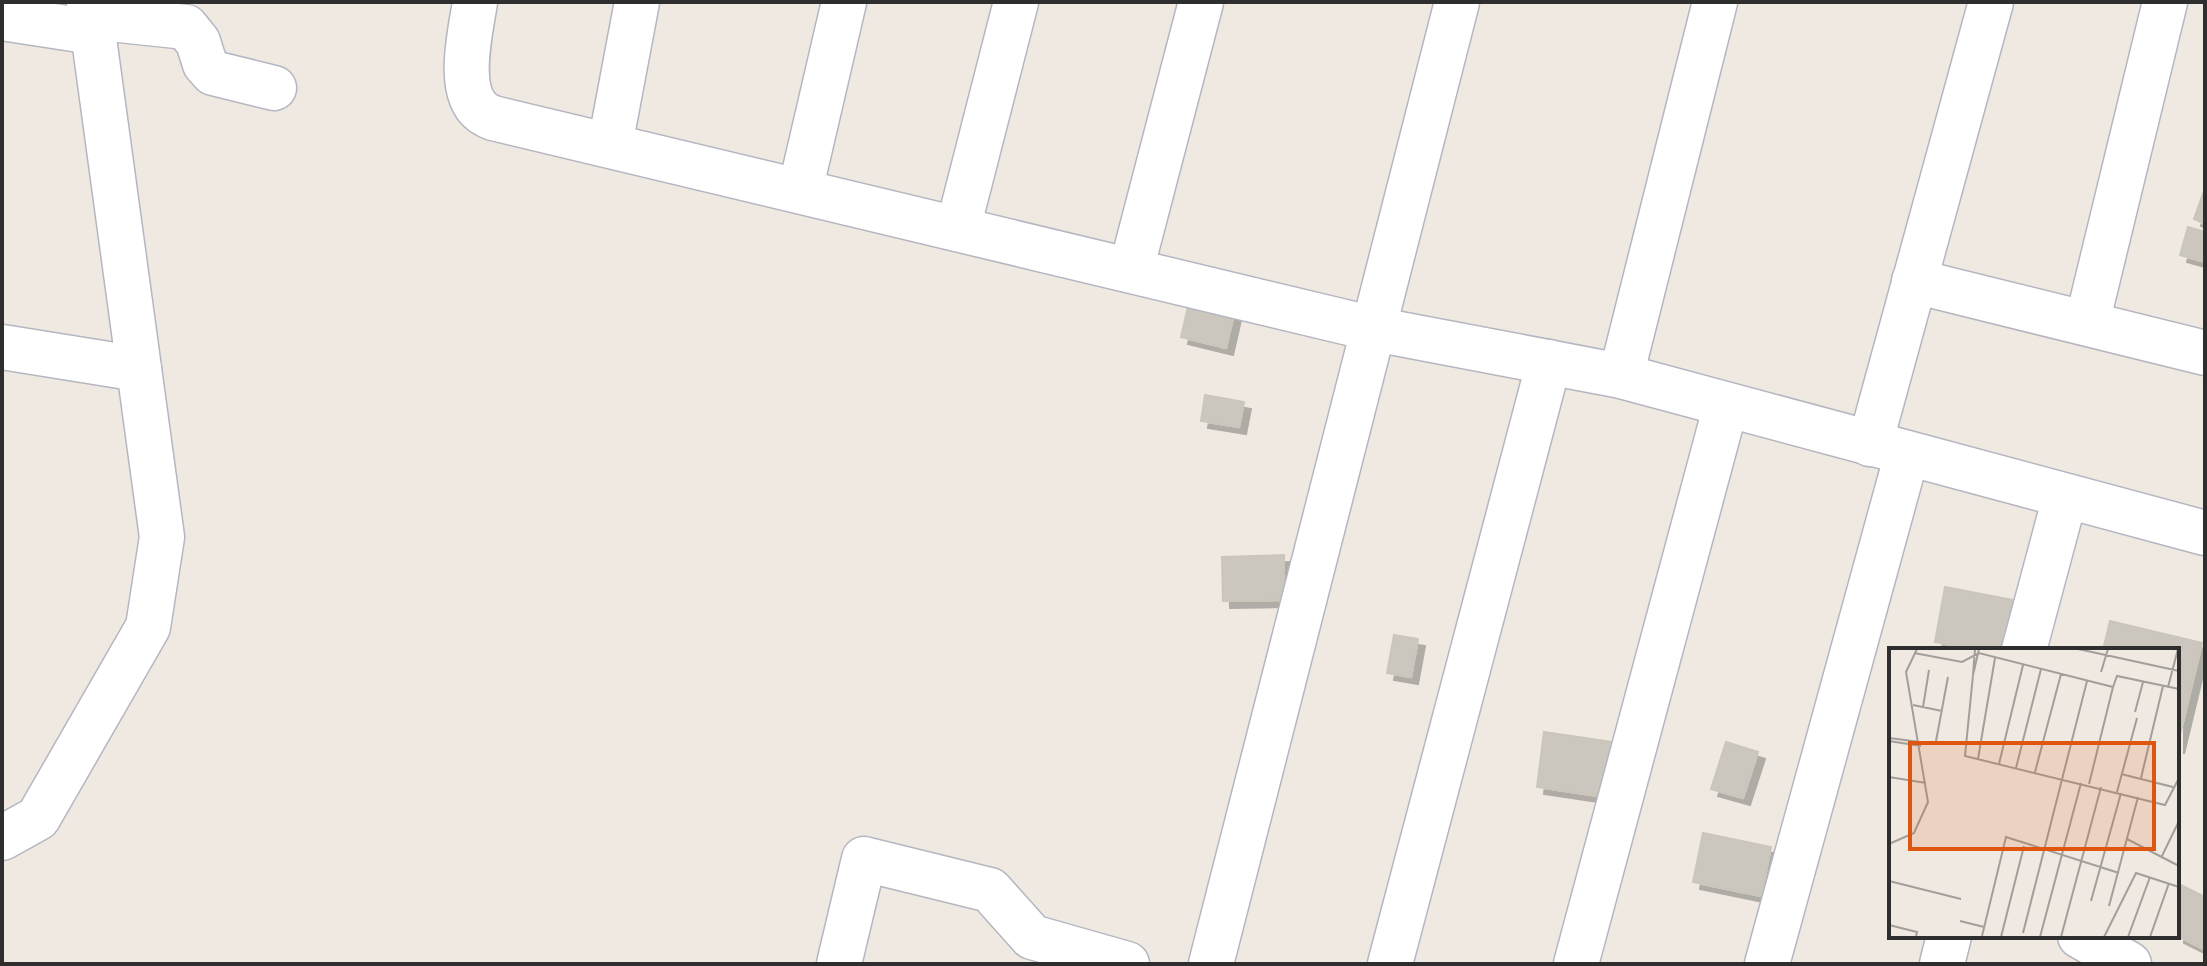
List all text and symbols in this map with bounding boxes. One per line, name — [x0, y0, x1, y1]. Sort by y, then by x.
inset map — [1889, 648, 2179, 938]

